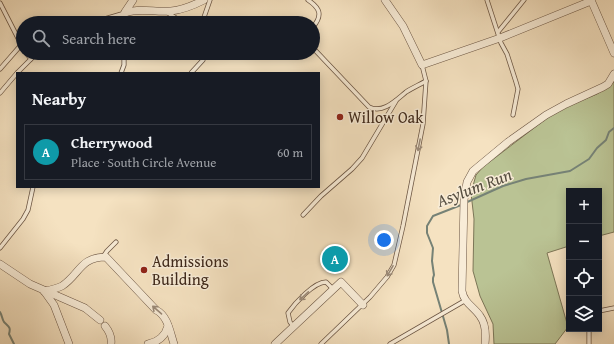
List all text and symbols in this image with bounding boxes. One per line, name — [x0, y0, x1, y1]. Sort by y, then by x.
search box — [16, 16, 320, 60]
icon: search — [30, 27, 52, 49]
text: Search here — [62, 28, 136, 49]
text: Nearby — [32, 86, 86, 111]
place label: Willow Oak — [348, 105, 424, 129]
marker: Willow Oak — [335, 112, 345, 122]
text: Cherrywood — [71, 132, 152, 153]
one-way arrow — [414, 138, 422, 151]
text: A — [42, 143, 50, 162]
text: 60 m — [277, 143, 303, 162]
text: Place · South Circle Avenue — [71, 153, 216, 172]
water label: Asylum Run — [432, 161, 516, 213]
map controls — [566, 188, 602, 332]
button: + — [566, 188, 602, 224]
button: − — [566, 224, 602, 260]
your location — [374, 230, 394, 250]
pin: A — [322, 244, 348, 274]
place label: Admissions Building — [152, 249, 229, 291]
button: locate — [566, 260, 602, 296]
marker: Admissions Building — [139, 265, 149, 275]
one-way arrow — [386, 265, 394, 277]
one-way arrow — [299, 291, 309, 300]
button: layers — [566, 296, 602, 332]
one-way arrow — [152, 305, 162, 314]

